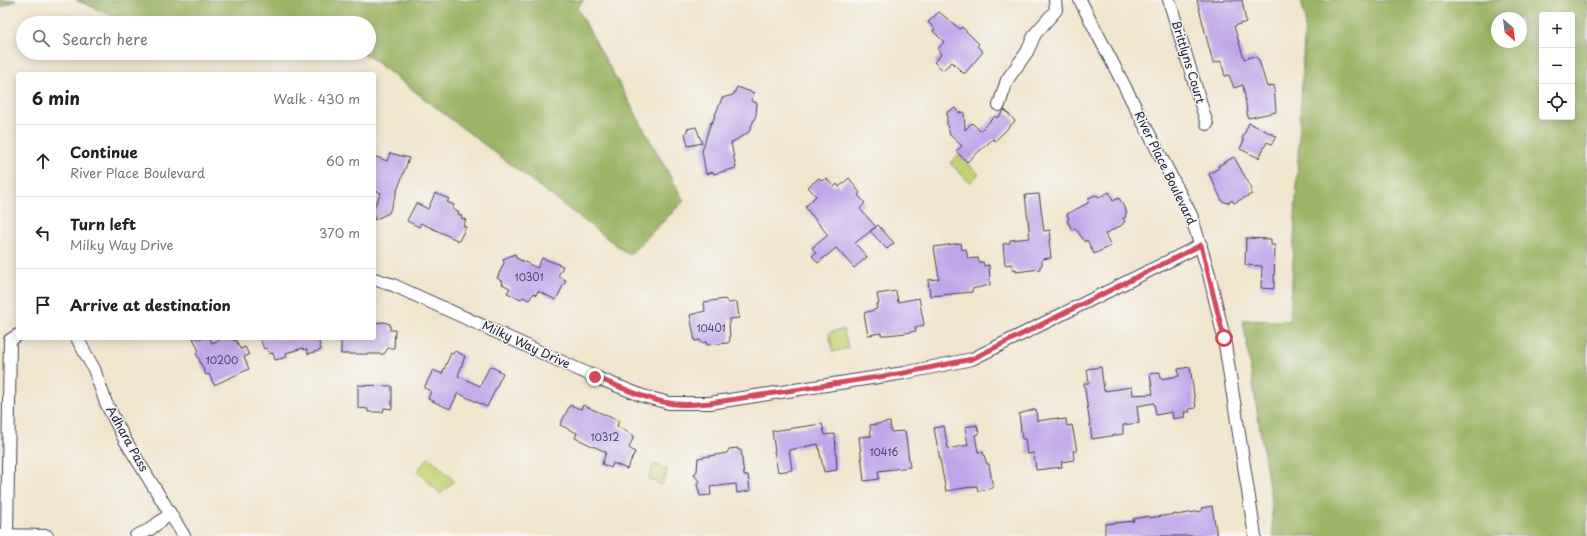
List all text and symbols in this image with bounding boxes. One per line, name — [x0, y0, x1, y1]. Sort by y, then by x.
north arrow — [1491, 12, 1527, 48]
map controls — [1539, 12, 1575, 120]
button: + — [1539, 12, 1575, 48]
search box — [16, 16, 376, 60]
street label: Brittlyns Court — [1168, 18, 1210, 106]
icon: search — [30, 27, 52, 49]
text: Search here — [62, 27, 148, 50]
button: − — [1539, 48, 1575, 84]
button: locate — [1539, 84, 1575, 120]
text: 6 min — [32, 85, 80, 111]
text: Walk · 430 m — [273, 89, 360, 108]
street label: River Place Boulevard — [1130, 108, 1202, 228]
text: Continue — [70, 140, 138, 163]
icon: ahead — [32, 150, 54, 172]
text: 60 m — [326, 151, 360, 170]
text: River Place Boulevard — [70, 163, 205, 182]
text: Turn left — [70, 212, 136, 235]
icon: left — [32, 222, 54, 244]
text: 370 m — [319, 223, 360, 242]
text: Milky Way Drive — [70, 235, 173, 254]
house number: 10301 — [515, 269, 544, 284]
text: Arrive at destination — [70, 293, 231, 316]
icon: arrive — [32, 294, 54, 316]
street label: Milky Way Drive — [479, 316, 574, 372]
house number: 10401 — [696, 320, 726, 335]
route start — [1215, 329, 1233, 347]
house number: 10200 — [206, 352, 238, 367]
route end — [586, 368, 604, 386]
street label: Adhara Pass — [102, 402, 154, 475]
house number: 10312 — [591, 429, 619, 444]
house number: 10416 — [870, 444, 898, 459]

